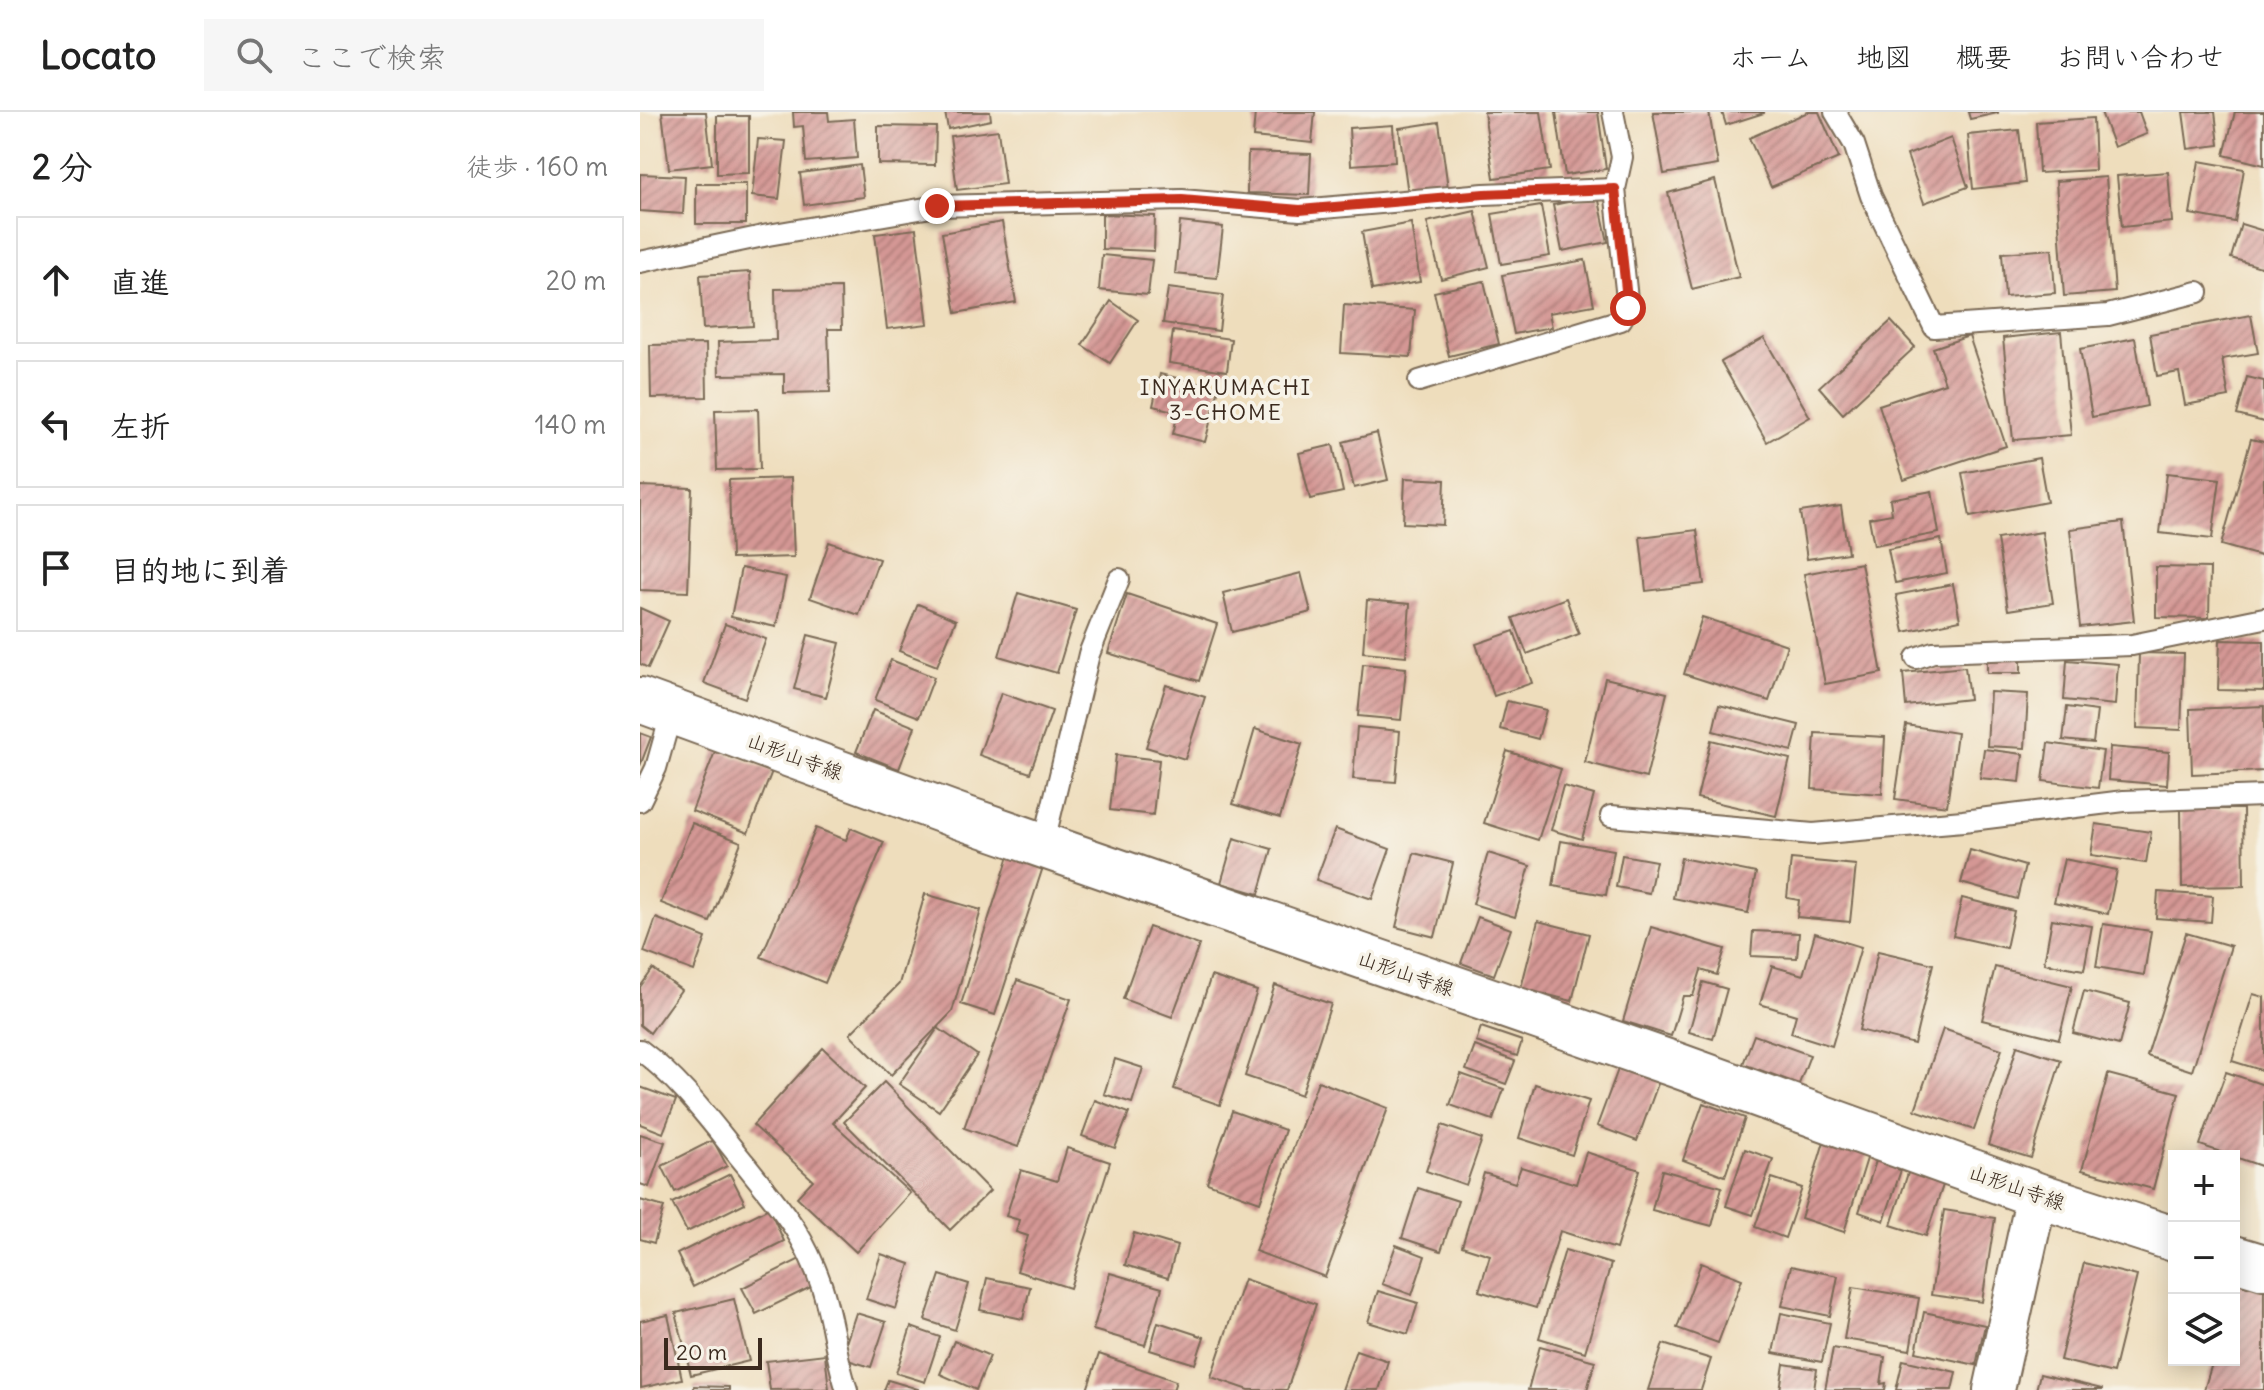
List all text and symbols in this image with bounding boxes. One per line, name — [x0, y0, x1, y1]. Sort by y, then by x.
search box — [204, 19, 764, 91]
text: Locato — [40, 32, 156, 79]
icon: search — [232, 33, 276, 77]
text: ここで検索 — [296, 38, 446, 76]
text: ホーム — [1729, 39, 1812, 75]
text: 地図 — [1856, 39, 1912, 75]
text: 概要 — [1956, 39, 2012, 75]
text: お問い合わせ — [2056, 39, 2224, 75]
text: 2 分 — [32, 145, 93, 188]
text: 徒歩 · 160 m — [466, 150, 608, 183]
route end — [919, 188, 955, 224]
icon: ahead — [34, 258, 78, 302]
text: 直進 — [110, 263, 170, 301]
text: 20 m — [546, 264, 606, 297]
route start — [1610, 290, 1646, 326]
district label: INYAKUMACHI 3-CHOME — [1140, 373, 1312, 426]
icon: left — [34, 402, 78, 446]
text: 左折 — [110, 407, 170, 445]
text: 140 m — [535, 408, 606, 441]
icon: arrive — [34, 546, 78, 590]
text: 目的地に到着 — [110, 551, 290, 589]
street label: 山形山寺線 — [744, 727, 846, 785]
street label: 山形山寺線 — [1355, 945, 1457, 1001]
map controls — [2168, 1150, 2240, 1366]
button: + — [2168, 1150, 2240, 1222]
street label: 山形山寺線 — [1966, 1159, 2068, 1215]
button: − — [2168, 1222, 2240, 1294]
button: layers — [2168, 1294, 2240, 1366]
scale bar — [664, 1334, 762, 1370]
text: 20 m — [676, 1338, 727, 1366]

